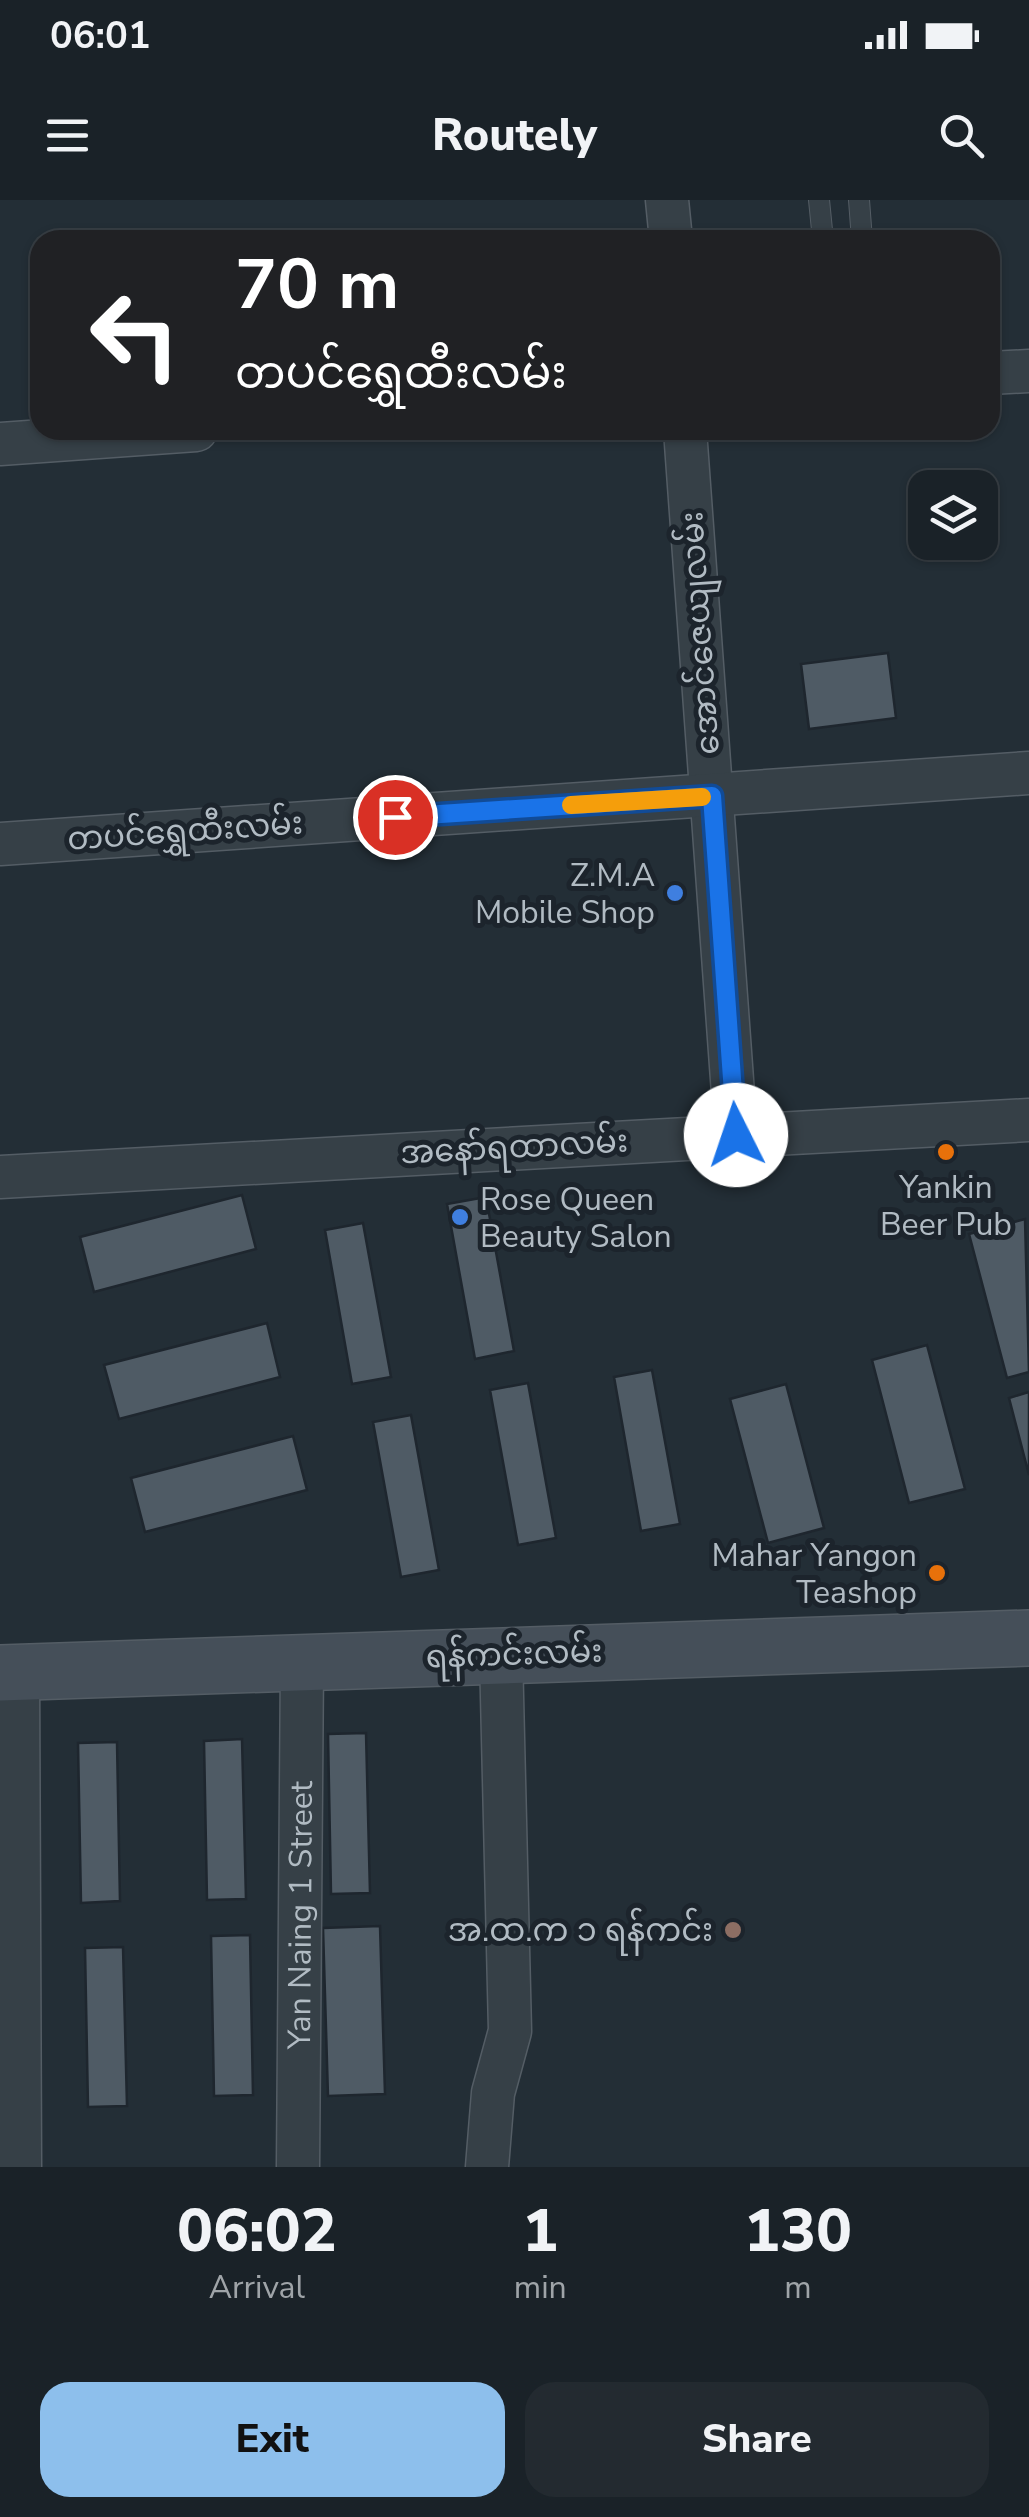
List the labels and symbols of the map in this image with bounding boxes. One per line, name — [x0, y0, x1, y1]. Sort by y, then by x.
street label: အောင်ဇေယျလမ်း — [668, 510, 734, 756]
pin — [353, 775, 438, 860]
street label: တပင်ရွှေထီးလမ်း — [66, 799, 305, 865]
place label: Z.M.A Mobile Shop — [475, 854, 655, 934]
marker: Z.M.A Mobile Shop — [664, 882, 686, 904]
position arrow — [684, 1083, 788, 1187]
street label: အနော်ရထာလမ်း — [399, 1118, 629, 1178]
marker: Yankin Beer Pub — [935, 1141, 957, 1163]
place label: Yankin Beer Pub — [880, 1166, 1012, 1246]
place label: Rose Queen Beauty Salon — [480, 1178, 672, 1258]
marker: Rose Queen Beauty Salon — [449, 1206, 471, 1228]
place label: Mahar Yangon Teashop — [711, 1534, 917, 1614]
marker: Mahar Yangon Teashop — [926, 1562, 948, 1584]
street label: ရန်ကင်းလမ်း — [425, 1627, 603, 1683]
street label: Yan Naing 1 Street — [277, 1780, 323, 2050]
place label: အ.ထ.က ၁ ရန်ကင်း — [448, 1907, 713, 1956]
marker: အ.ထ.က ၁ ရန်ကင်း — [722, 1919, 744, 1941]

